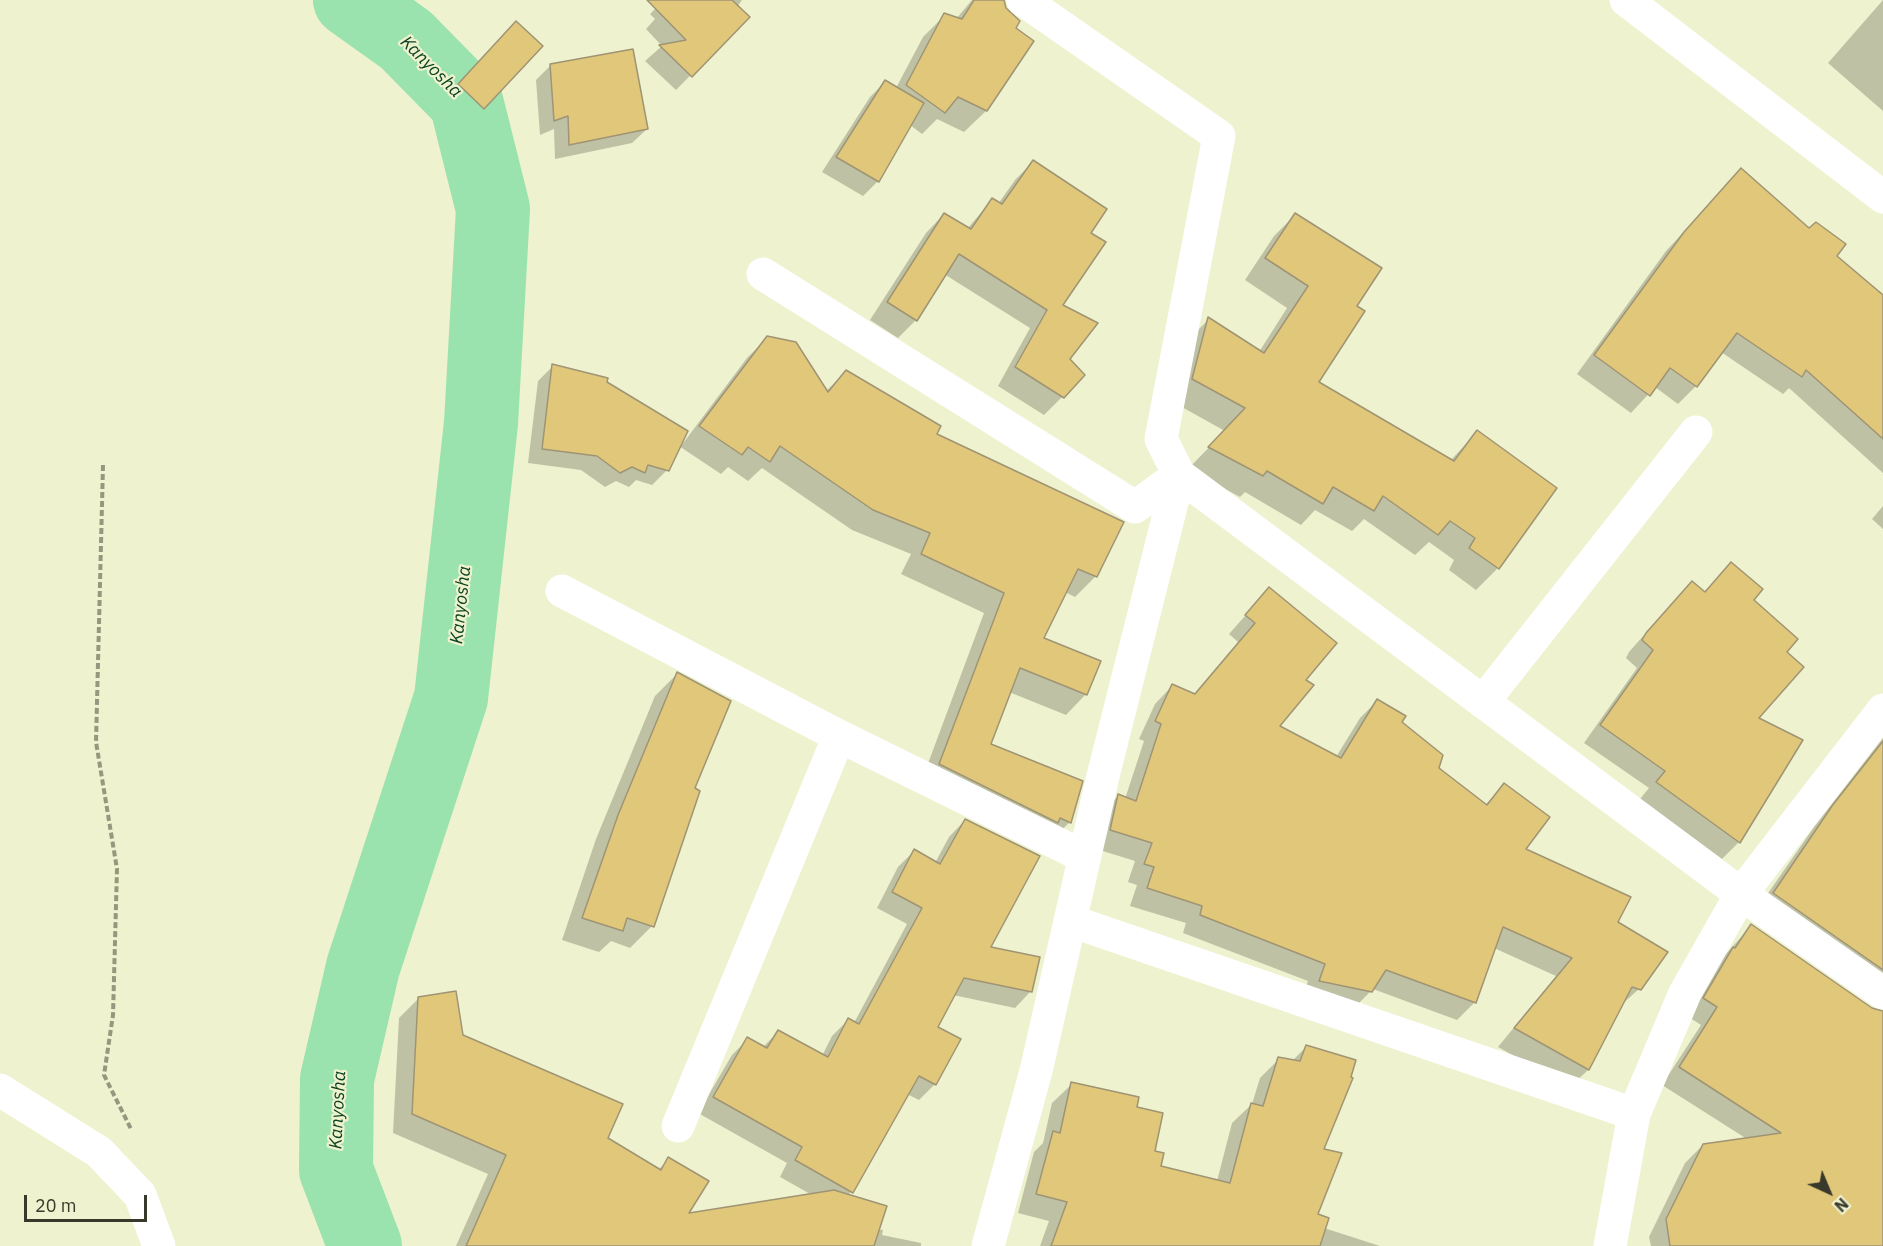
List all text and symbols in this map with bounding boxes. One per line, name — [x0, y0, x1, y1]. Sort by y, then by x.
water label: Kanyosha — [396, 32, 466, 102]
water label: Kanyosha — [446, 565, 476, 645]
water label: Kanyosha — [325, 1070, 351, 1150]
north arrow — [1799, 1162, 1859, 1222]
scale bar — [27, 1183, 150, 1221]
text: 20 m — [35, 1194, 77, 1217]
text: N — [1830, 1194, 1853, 1216]

